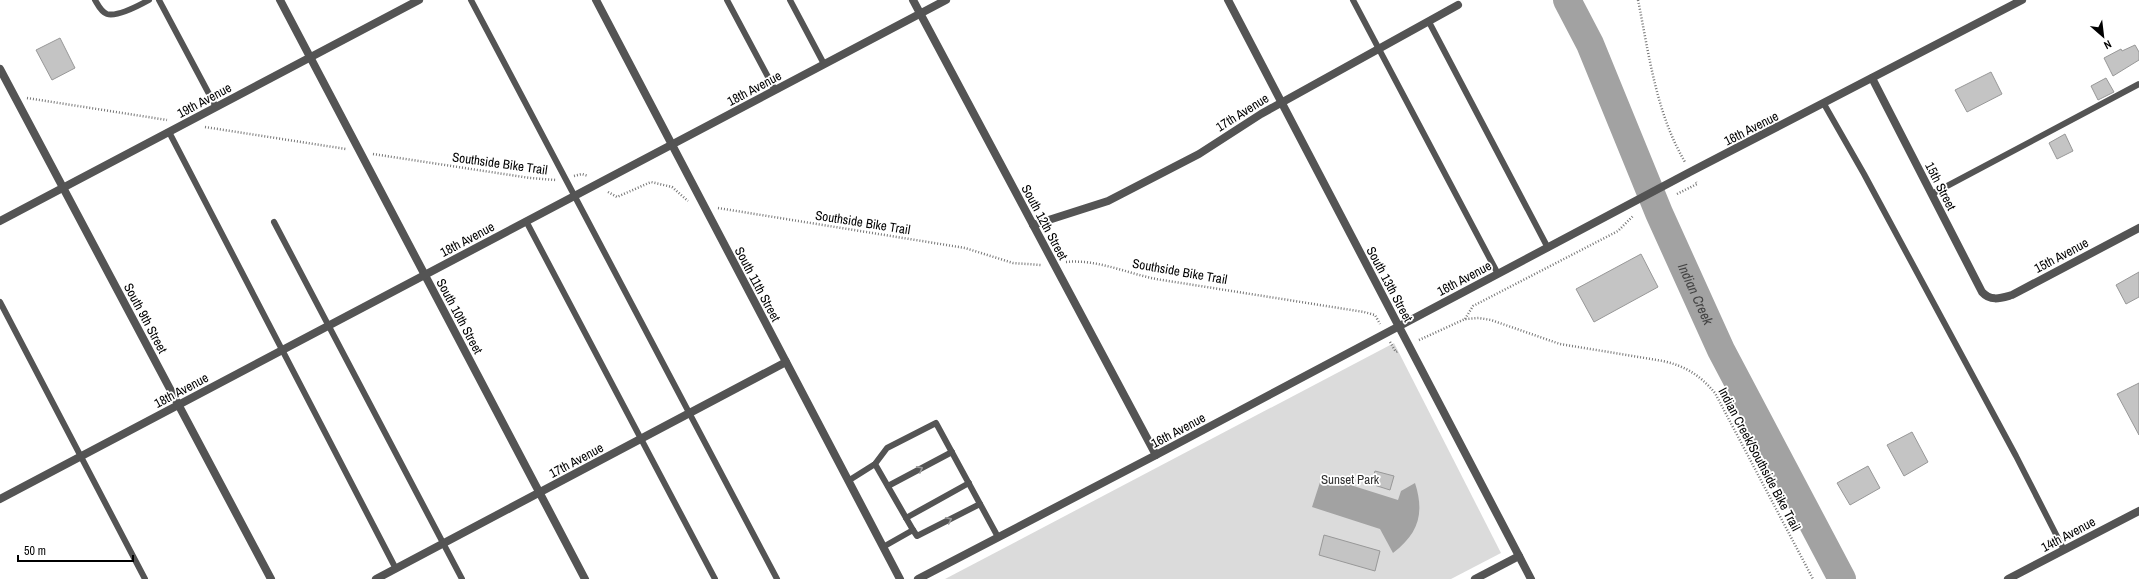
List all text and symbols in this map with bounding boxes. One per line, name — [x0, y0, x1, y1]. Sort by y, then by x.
north arrow — [2083, 16, 2123, 56]
text: N — [2102, 37, 2114, 53]
street label: 18th Avenue — [724, 67, 784, 110]
street label: 19th Avenue — [174, 79, 234, 122]
street label: 17th Avenue — [1213, 90, 1272, 135]
street label: 16th Avenue — [1721, 107, 1781, 149]
street label: Southside Bike Trail — [451, 148, 549, 179]
street label: 15th Street — [1921, 159, 1960, 213]
street label: South 12th Street — [1018, 182, 1072, 263]
street label: Southside Bike Trail — [814, 207, 912, 238]
street label: 18th Avenue — [437, 218, 497, 261]
street label: 15th Avenue — [2031, 234, 2091, 277]
street label: South 11th Street — [731, 244, 784, 325]
street label: South 13th Street — [1363, 244, 1417, 325]
street label: Southside Bike Trail — [1131, 255, 1229, 288]
street label: 16th Avenue — [1434, 257, 1494, 300]
water label: Indian Creek — [1674, 260, 1718, 329]
street label: South 10th Street — [433, 276, 487, 357]
street label: South 9th Street — [120, 280, 171, 356]
street label: 18th Avenue — [151, 369, 211, 412]
street label: Indian Creek/Southside Bike Trail — [1714, 385, 1805, 534]
street label: 16th Avenue — [1148, 409, 1208, 452]
street label: 17th Avenue — [546, 439, 606, 482]
one-way arrow — [916, 466, 923, 473]
park label: Sunset Park — [1321, 471, 1380, 488]
street label: 14th Avenue — [2038, 513, 2098, 556]
one-way arrow — [945, 517, 952, 525]
scale bar — [18, 537, 133, 563]
text: 50 m — [24, 543, 46, 559]

